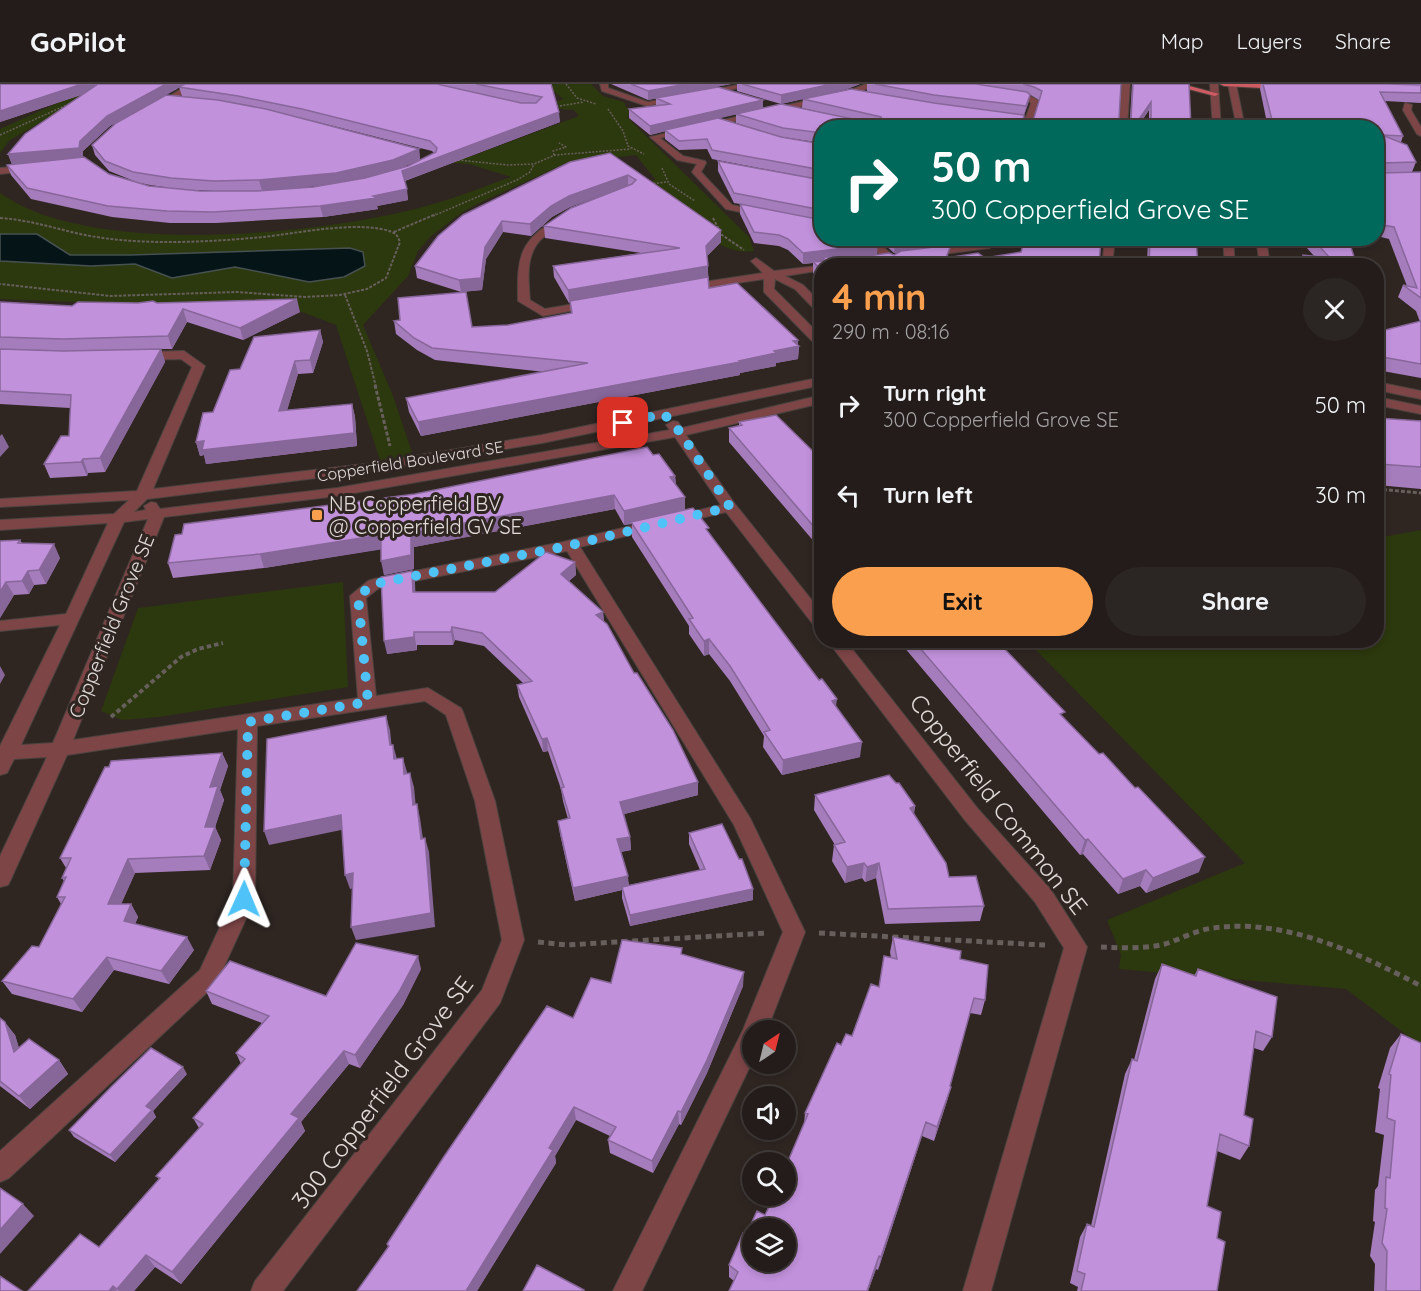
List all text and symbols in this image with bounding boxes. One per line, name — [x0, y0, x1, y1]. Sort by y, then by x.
text: GoPilot — [30, 24, 127, 59]
text: Map — [1161, 28, 1204, 54]
text: Layers — [1237, 28, 1302, 54]
text: Share — [1335, 28, 1391, 54]
text: 50 m — [931, 140, 1031, 193]
icon: right — [832, 144, 910, 222]
text: 300 Copperfield Grove SE — [931, 192, 1249, 226]
text: 4 min — [832, 274, 926, 319]
button: close — [1303, 278, 1366, 341]
text: 290 m · 08:16 — [832, 319, 949, 344]
text: Turn right — [883, 379, 987, 407]
icon: right — [832, 389, 865, 422]
text: 50 m — [1315, 391, 1366, 419]
pin — [597, 397, 648, 448]
icon: arrive — [606, 406, 639, 439]
text: 300 Copperfield Grove SE — [883, 407, 1119, 432]
street label: Copperfield Boulevard SE — [315, 436, 505, 486]
icon: left — [832, 479, 865, 512]
text: Turn left — [883, 481, 973, 509]
text: 30 m — [1315, 481, 1366, 509]
place label: NB Copperfield BV @ Copperfield GV SE — [329, 491, 522, 539]
marker: NB Copperfield BV @ Copperfield GV SE — [310, 508, 324, 522]
street label: Copperfield Grove SE — [63, 530, 159, 722]
button: Exit — [832, 567, 1093, 636]
button: Share — [1105, 567, 1366, 636]
street label: Copperfield Common SE — [904, 688, 1094, 920]
position arrow — [212, 867, 276, 931]
street label: 300 Copperfield Grove SE — [285, 970, 479, 1214]
north arrow — [742, 1020, 796, 1074]
map controls — [742, 1020, 796, 1272]
button: sound — [742, 1086, 796, 1140]
button: search — [742, 1152, 796, 1206]
button: layers — [742, 1218, 796, 1272]

